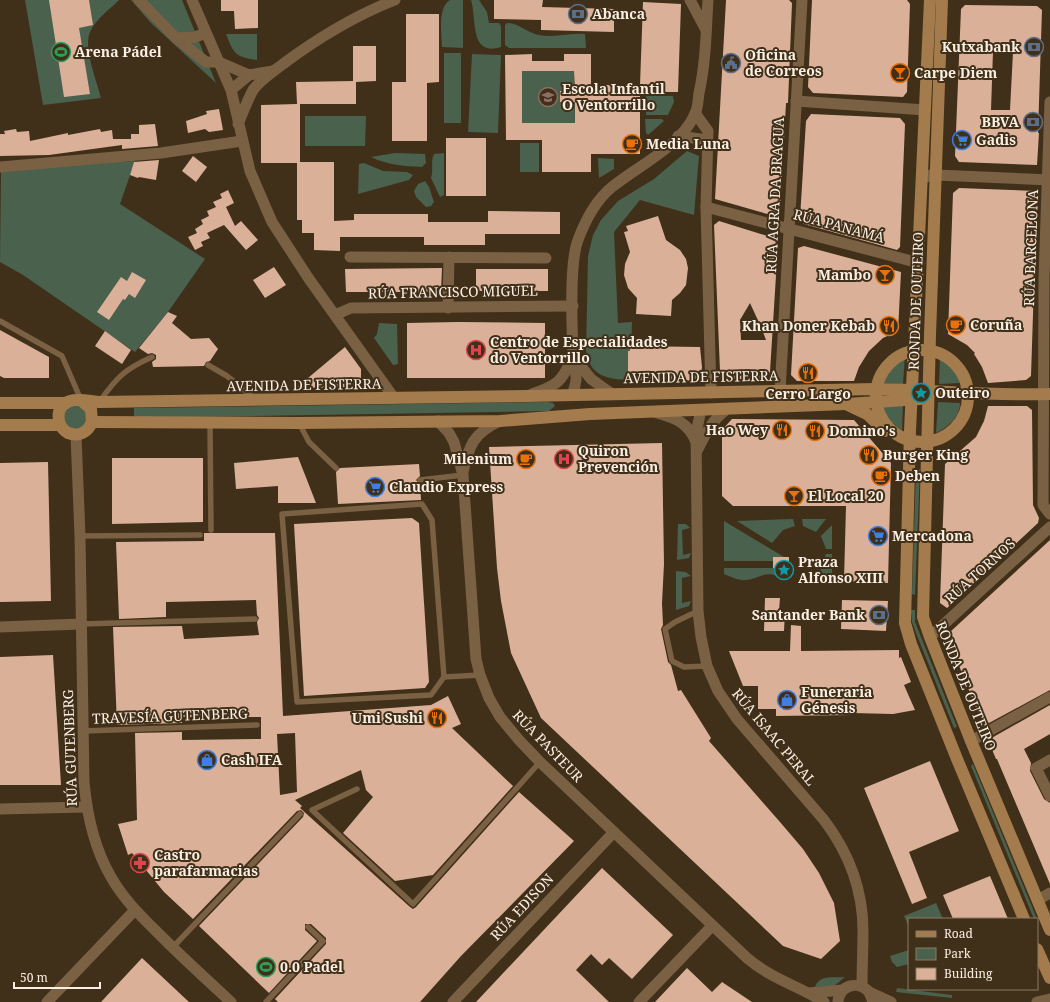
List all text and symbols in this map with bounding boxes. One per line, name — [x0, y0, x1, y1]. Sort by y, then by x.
bank icon: Abanca — [567, 3, 589, 25]
place label: Abanca — [592, 4, 645, 23]
bank icon: Kutxabank — [1023, 36, 1045, 58]
place label: Kutxabank — [942, 37, 1020, 56]
sports icon: Arena Pádel — [50, 41, 72, 63]
place label: Arena Pádel — [75, 42, 162, 61]
place label: Oficina de Correos — [745, 45, 822, 80]
public building icon: Oficina de Correos — [720, 52, 742, 74]
bar icon: Carpe Diem — [889, 62, 911, 84]
place label: Carpe Diem — [914, 63, 997, 82]
place label: Escola Infantil O Ventorrillo — [562, 79, 665, 114]
school or university icon: Escola Infantil O Ventorrillo — [537, 86, 559, 108]
bank icon: BBVA — [1022, 111, 1044, 133]
place label: BBVA — [982, 112, 1019, 131]
street label: RÚA AGRA DA BRAGUA — [761, 117, 788, 273]
supermarket icon: Gadis — [951, 129, 973, 151]
place label: Gadis — [976, 130, 1016, 149]
cafe icon: Media Luna — [621, 133, 643, 155]
place label: Media Luna — [646, 134, 730, 153]
street label: RÚA BARCELONA — [1019, 189, 1042, 307]
street label: RÚA PANAMÁ — [792, 204, 887, 247]
street label: RONDA DE OUTEIRO — [904, 232, 927, 370]
bar icon: Mambo — [874, 264, 896, 286]
place label: Mambo — [818, 265, 871, 284]
street label: RÚA FRANCISCO MIGUEL — [368, 281, 538, 302]
cafe icon: Coruña — [945, 314, 967, 336]
restaurant icon: Khan Doner Kebab — [878, 315, 900, 337]
place label: Coruña — [970, 315, 1022, 334]
place label: Khan Doner Kebab — [742, 316, 875, 335]
place label: Centro de Especialidades do Ventorrillo — [490, 332, 668, 367]
hospital icon: Centro de Especialidades do Ventorrillo — [465, 339, 487, 361]
restaurant icon: Cerro Largo — [797, 362, 819, 384]
street label: AVENIDA DE FISTERRA — [623, 366, 779, 387]
street label: AVENIDA DE FISTERRA — [226, 374, 382, 395]
place icon: Outeiro — [910, 382, 932, 404]
place label: Outeiro — [935, 383, 990, 402]
place label: Cerro Largo — [765, 384, 851, 403]
restaurant icon: Hao Wey — [771, 419, 793, 441]
place label: Hao Wey — [706, 420, 769, 439]
restaurant icon: Domino's — [804, 420, 826, 442]
place label: Domino's — [829, 421, 896, 440]
place label: Quiron Prevención — [578, 441, 658, 476]
restaurant icon: Burger King — [858, 444, 880, 466]
place label: Burger King — [883, 445, 968, 464]
cafe icon: Milenium — [515, 448, 537, 470]
hospital icon: Quiron Prevención — [553, 448, 575, 470]
place label: Milenium — [443, 449, 512, 468]
cafe icon: Deben — [870, 465, 892, 487]
place label: Deben — [895, 466, 940, 485]
supermarket icon: Claudio Express — [364, 476, 386, 498]
place label: Claudio Express — [389, 477, 504, 496]
bar icon: El Local 20 — [783, 485, 805, 507]
place label: El Local 20 — [808, 486, 884, 505]
supermarket icon: Mercadona — [867, 525, 889, 547]
place label: Mercadona — [892, 526, 972, 545]
street label: RÚA TORNOS — [940, 534, 1019, 607]
place label: Praza Alfonso XIII — [798, 552, 884, 587]
place icon: Praza Alfonso XIII — [773, 559, 795, 581]
bank icon: Santander Bank — [868, 604, 890, 626]
place label: Santander Bank — [752, 605, 865, 624]
street label: RONDA DE OUTEIRO — [932, 618, 1001, 753]
place label: Funeraria Génesis — [801, 682, 872, 717]
street label: RÚA ISAAC PERAL — [728, 684, 821, 790]
street label: RÚA GUTENBERG — [58, 689, 81, 807]
shop icon: Funeraria Génesis — [776, 689, 798, 711]
street label: TRAVESÍA GUTENBERG — [92, 703, 248, 728]
street label: RÚA PASTEUR — [509, 705, 588, 787]
restaurant icon: Umi Sushi — [426, 707, 448, 729]
place label: Umi Sushi — [352, 708, 423, 727]
shop icon: Cash IFA — [196, 749, 218, 771]
place label: Cash IFA — [221, 750, 283, 769]
place label: Castro parafarmacias — [154, 845, 258, 880]
pharmacy icon: Castro parafarmacias — [129, 852, 151, 874]
street label: RÚA EDISON — [486, 869, 558, 944]
legend — [908, 918, 1038, 990]
text: Road — [944, 925, 974, 942]
text: Park — [944, 945, 972, 962]
sports icon: 0.0 Padel — [255, 956, 277, 978]
place label: 0.0 Padel — [280, 957, 343, 976]
scale bar — [14, 964, 100, 990]
text: Building — [944, 965, 993, 982]
text: 50 m — [20, 969, 48, 986]

